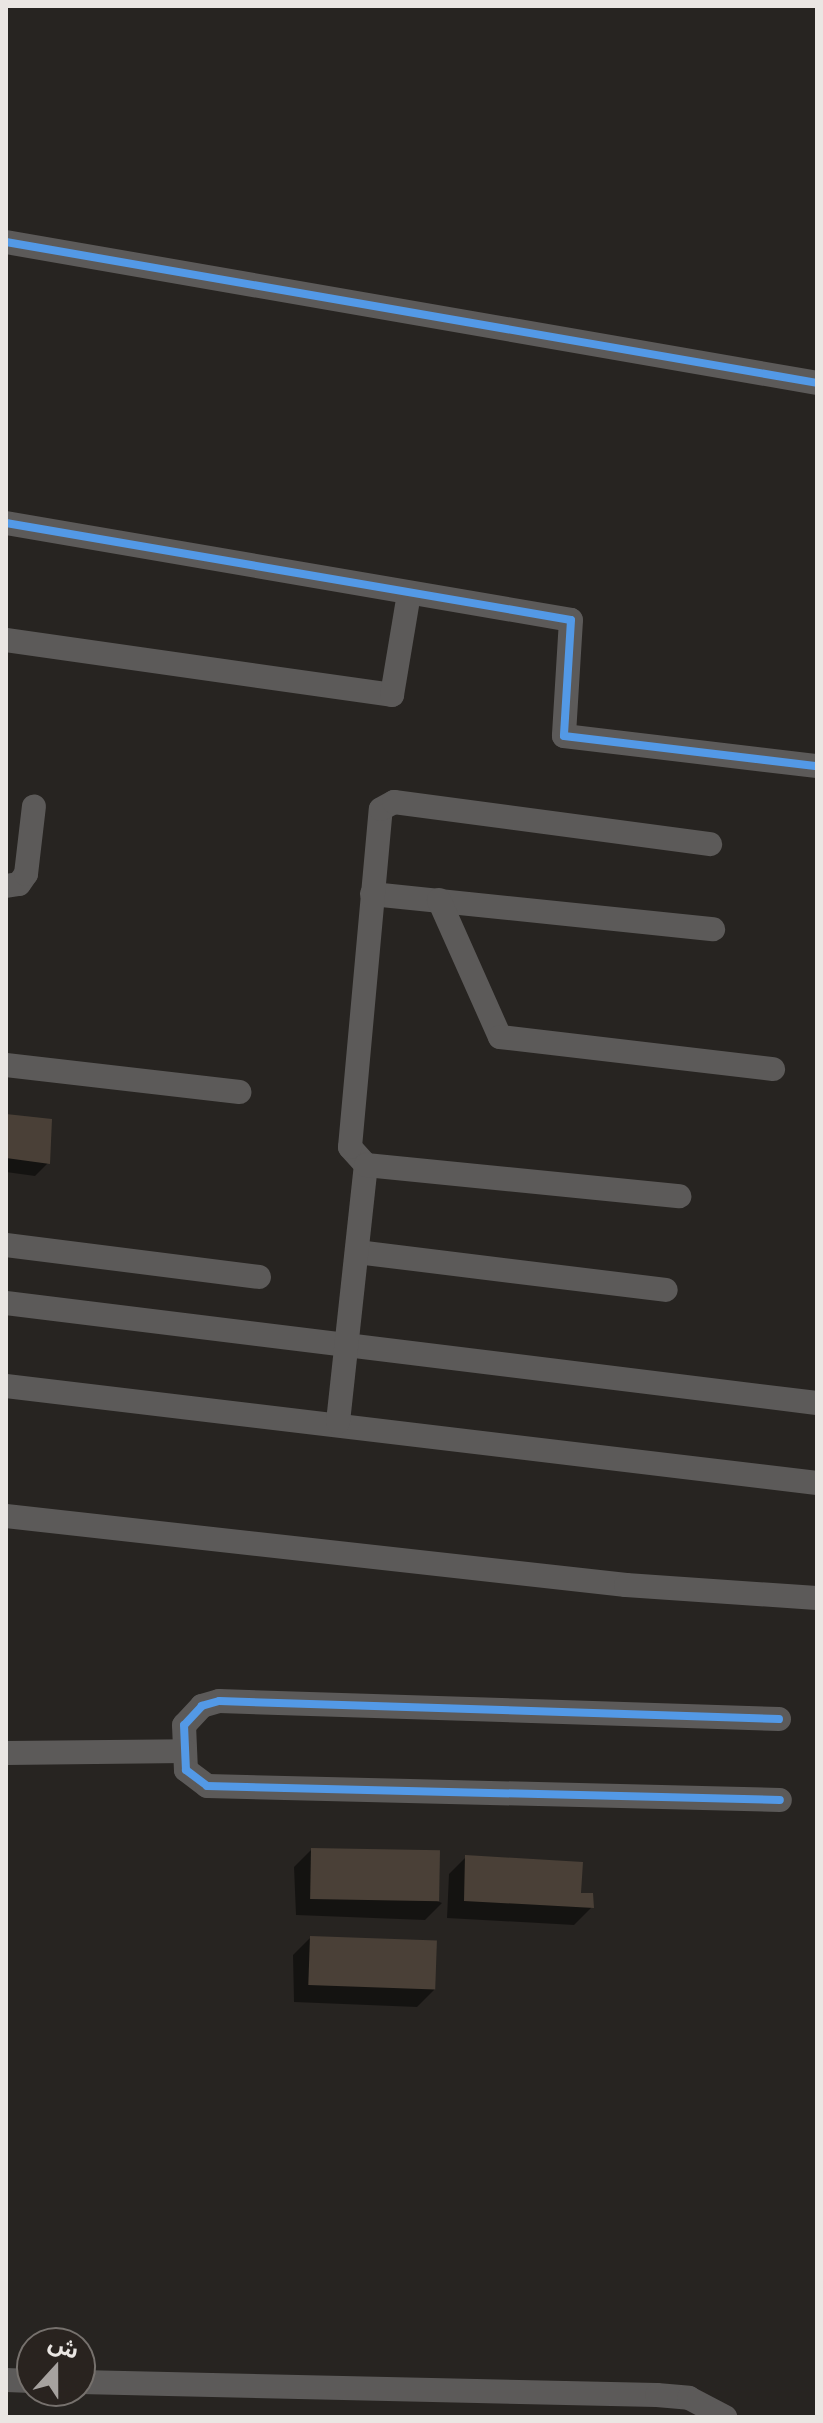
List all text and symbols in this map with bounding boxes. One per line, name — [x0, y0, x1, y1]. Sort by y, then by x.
north arrow — [16, 2327, 96, 2407]
text: ش — [45, 2328, 83, 2364]

